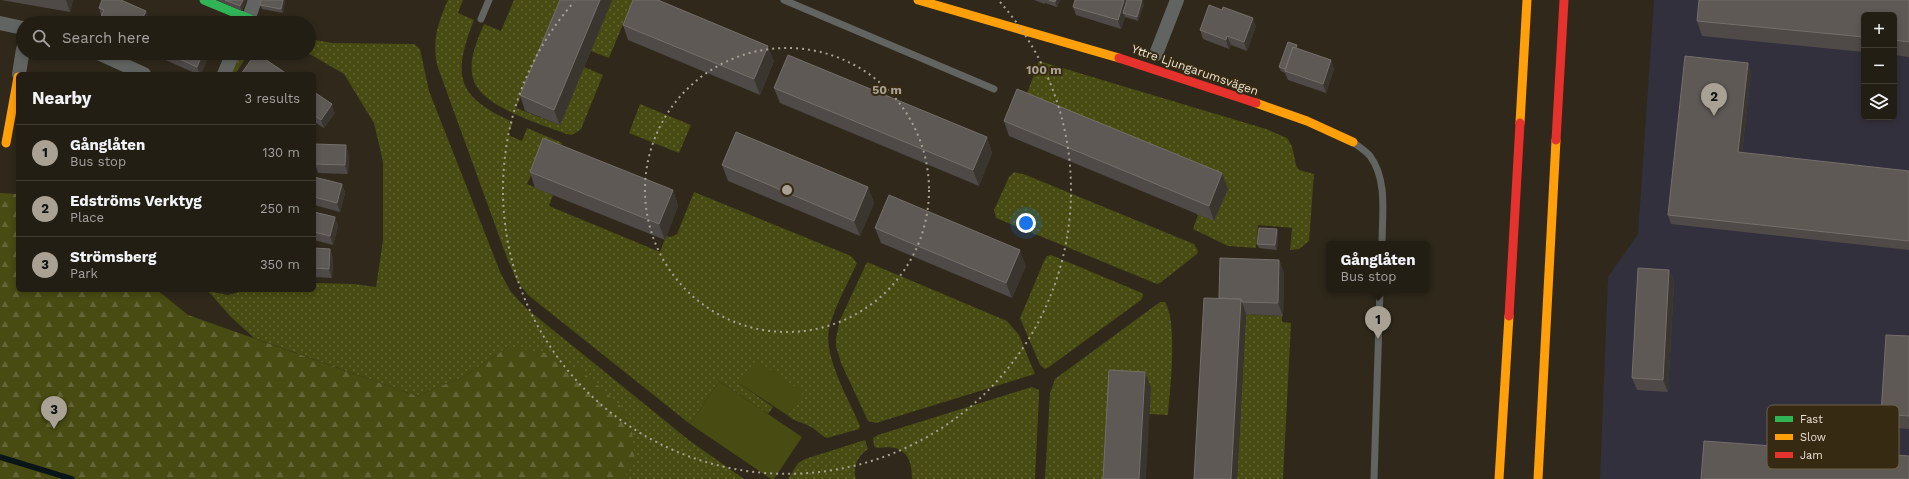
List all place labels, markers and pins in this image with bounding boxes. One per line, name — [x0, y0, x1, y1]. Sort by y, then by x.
pin: 2 — [1701, 83, 1727, 116]
centre of rings — [780, 183, 794, 197]
pin: 1 — [1365, 306, 1391, 339]
pin: 3 — [41, 396, 67, 429]

